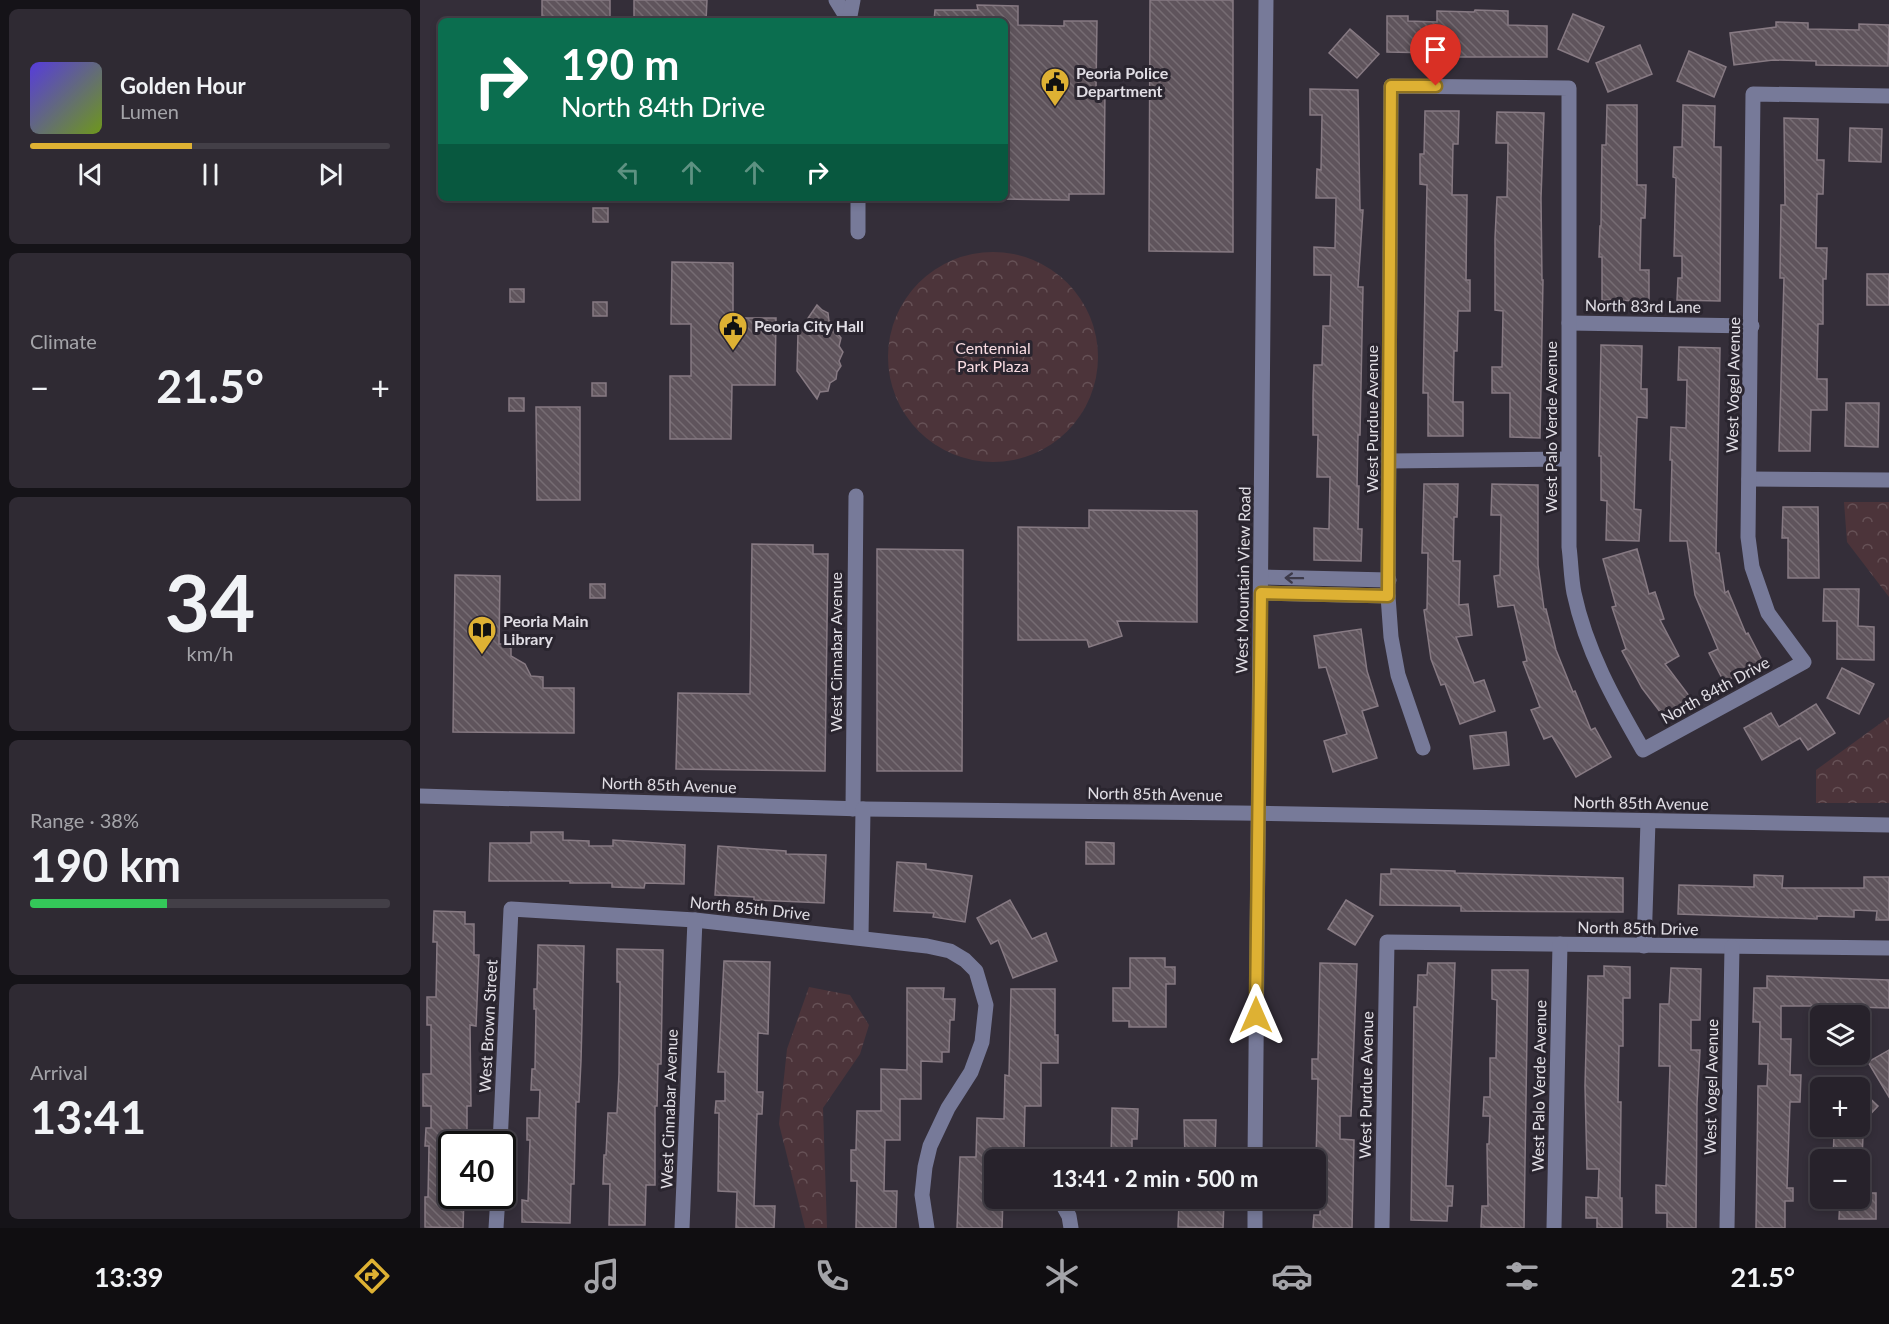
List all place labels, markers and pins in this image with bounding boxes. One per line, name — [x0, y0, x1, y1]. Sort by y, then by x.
pin — [1410, 24, 1461, 86]
place label: Peoria Police Department — [1076, 63, 1169, 100]
public building icon: Peoria Police Department — [1039, 66, 1071, 108]
public building icon: Peoria City Hall — [717, 310, 749, 352]
place label: Peoria City Hall — [754, 316, 864, 335]
place label: Peoria Main Library — [503, 611, 588, 648]
library icon: Peoria Main Library — [466, 614, 498, 656]

